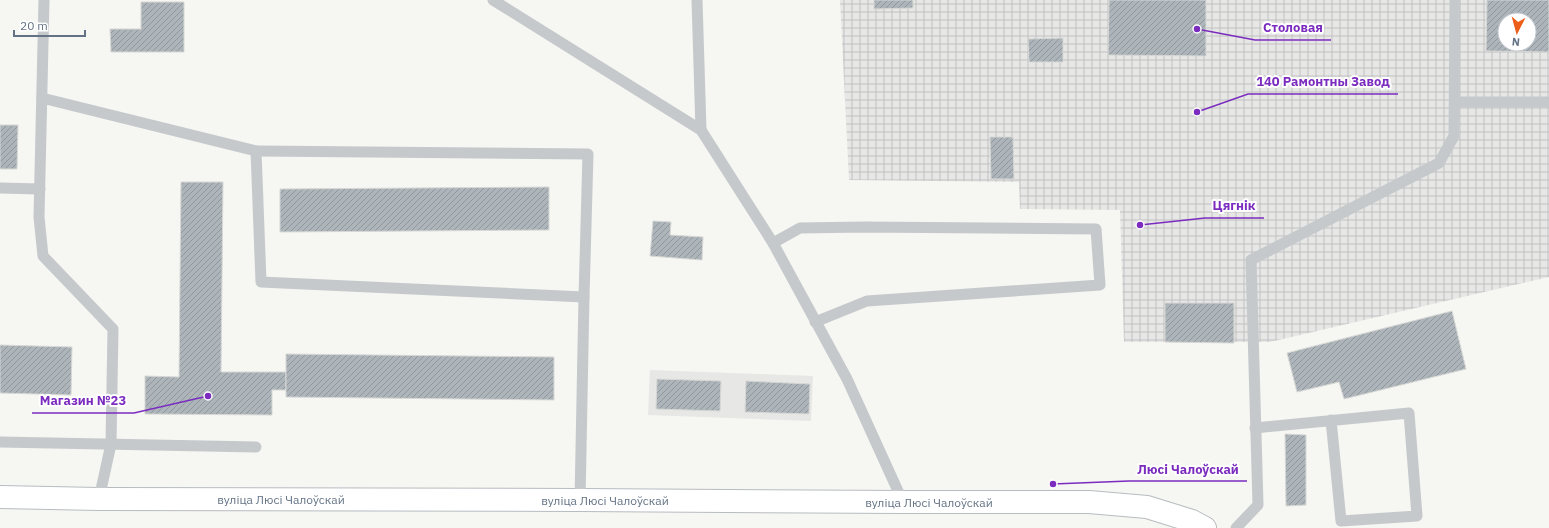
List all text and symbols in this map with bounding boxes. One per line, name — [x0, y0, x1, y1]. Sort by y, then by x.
scale bar — [14, 12, 85, 38]
north arrow — [1497, 12, 1537, 52]
callout: Столовая — [1255, 15, 1331, 40]
text: 20 m — [20, 18, 48, 33]
text: Столовая — [1263, 19, 1323, 36]
text: N — [1511, 35, 1521, 49]
callout: 140 Рамонтны Завод — [1248, 69, 1398, 94]
text: 140 Рамонтны Завод — [1256, 73, 1390, 90]
callout: Цягнік — [1205, 193, 1264, 218]
text: Цягнік — [1213, 197, 1256, 214]
callout: Магазин №23 — [32, 388, 134, 413]
text: Магазин №23 — [40, 392, 126, 409]
callout: Люсі Чалоўскай — [1129, 456, 1247, 481]
text: Люсі Чалоўскай — [1137, 461, 1239, 478]
street label: вуліца Люсі Чалоўскай — [217, 492, 345, 507]
street label: вуліца Люсі Чалоўскай — [541, 493, 669, 508]
street label: вуліца Люсі Чалоўскай — [865, 495, 993, 510]

